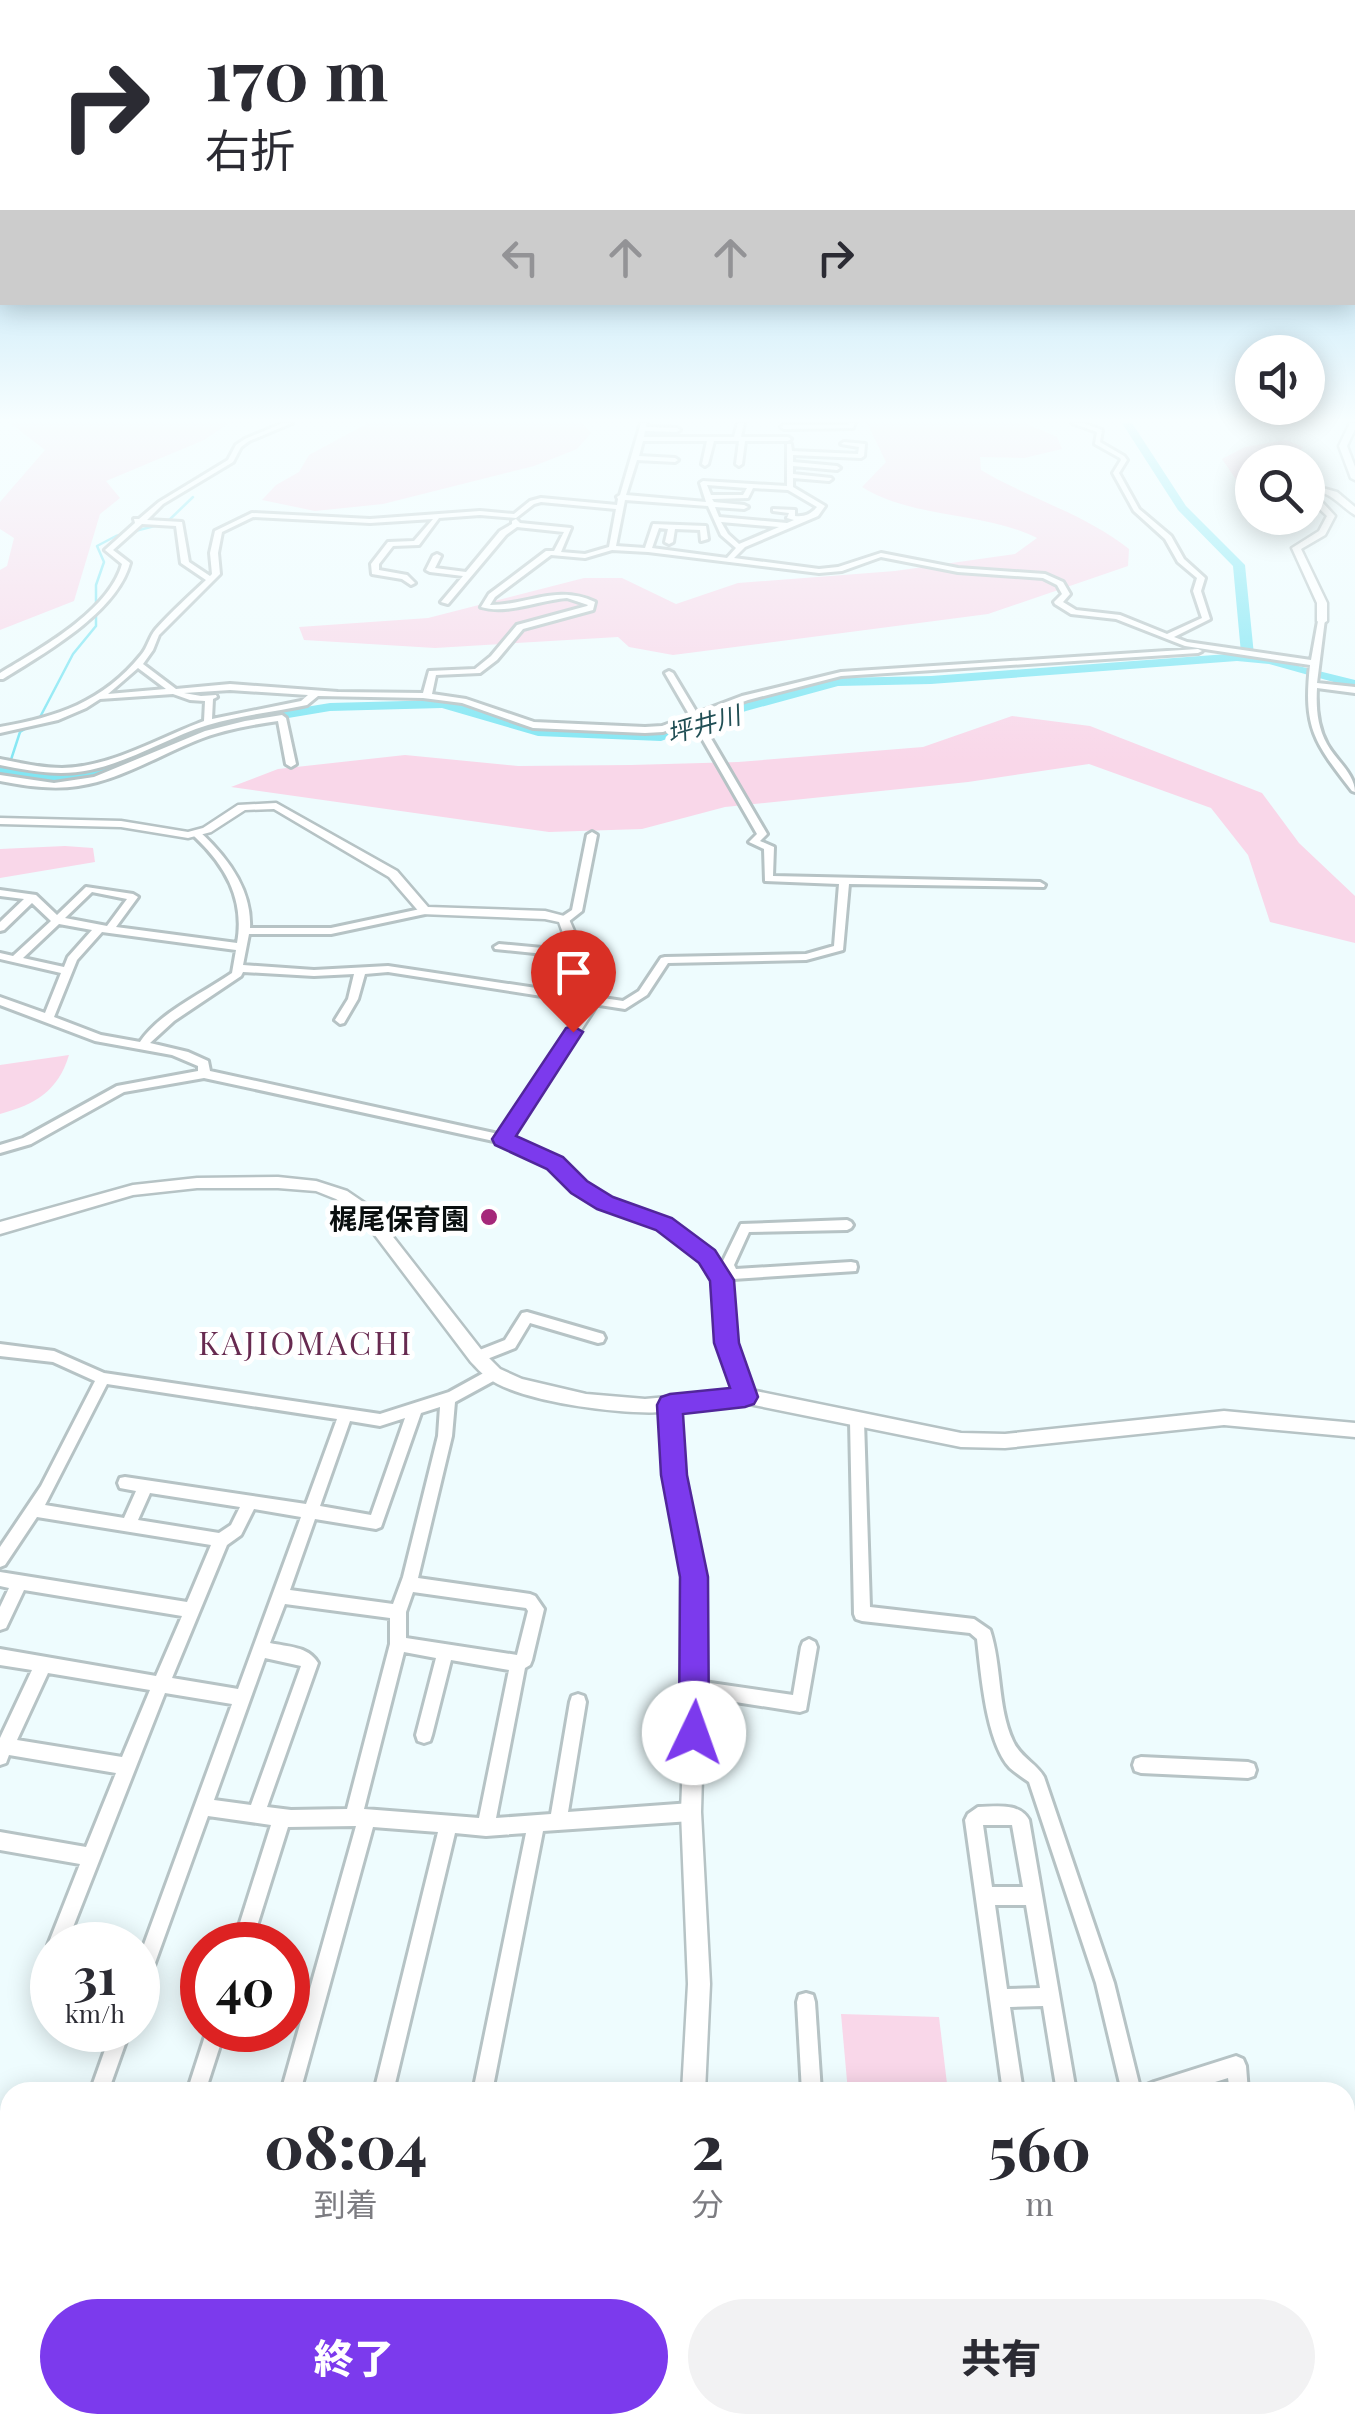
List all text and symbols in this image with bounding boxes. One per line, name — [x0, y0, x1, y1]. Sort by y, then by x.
text: 170 m — [205, 25, 388, 119]
icon: right — [40, 40, 170, 170]
text: 右折 — [205, 118, 295, 178]
icon: left — [493, 230, 548, 285]
icon: ahead — [598, 230, 653, 285]
icon: ahead — [703, 230, 758, 285]
icon: right — [808, 230, 863, 285]
map controls — [1235, 335, 1325, 535]
button: sound — [1235, 335, 1325, 425]
button: search — [1235, 445, 1325, 535]
water label: 坪井川 — [662, 696, 746, 749]
pin — [531, 930, 616, 1033]
icon: arrive — [546, 945, 601, 1000]
place label: 梶尾保育園 — [329, 1199, 469, 1236]
marker: 梶尾保育園 — [478, 1206, 500, 1228]
district label: KAJIOMACHI — [198, 1320, 414, 1363]
position arrow — [642, 1681, 746, 1785]
speed limit sign: 40 — [180, 1922, 310, 2052]
text: 31 — [73, 1941, 117, 2008]
text: km/h — [65, 1996, 125, 2029]
text: 08:04 — [264, 2104, 427, 2184]
text: 2 — [692, 2104, 724, 2184]
text: 560 — [988, 2106, 1091, 2186]
text: 到着 — [314, 2181, 378, 2224]
text: 分 — [692, 2181, 724, 2224]
text: m — [1025, 2181, 1054, 2224]
button: 終了 — [40, 2299, 668, 2414]
button: 共有 — [688, 2299, 1315, 2414]

